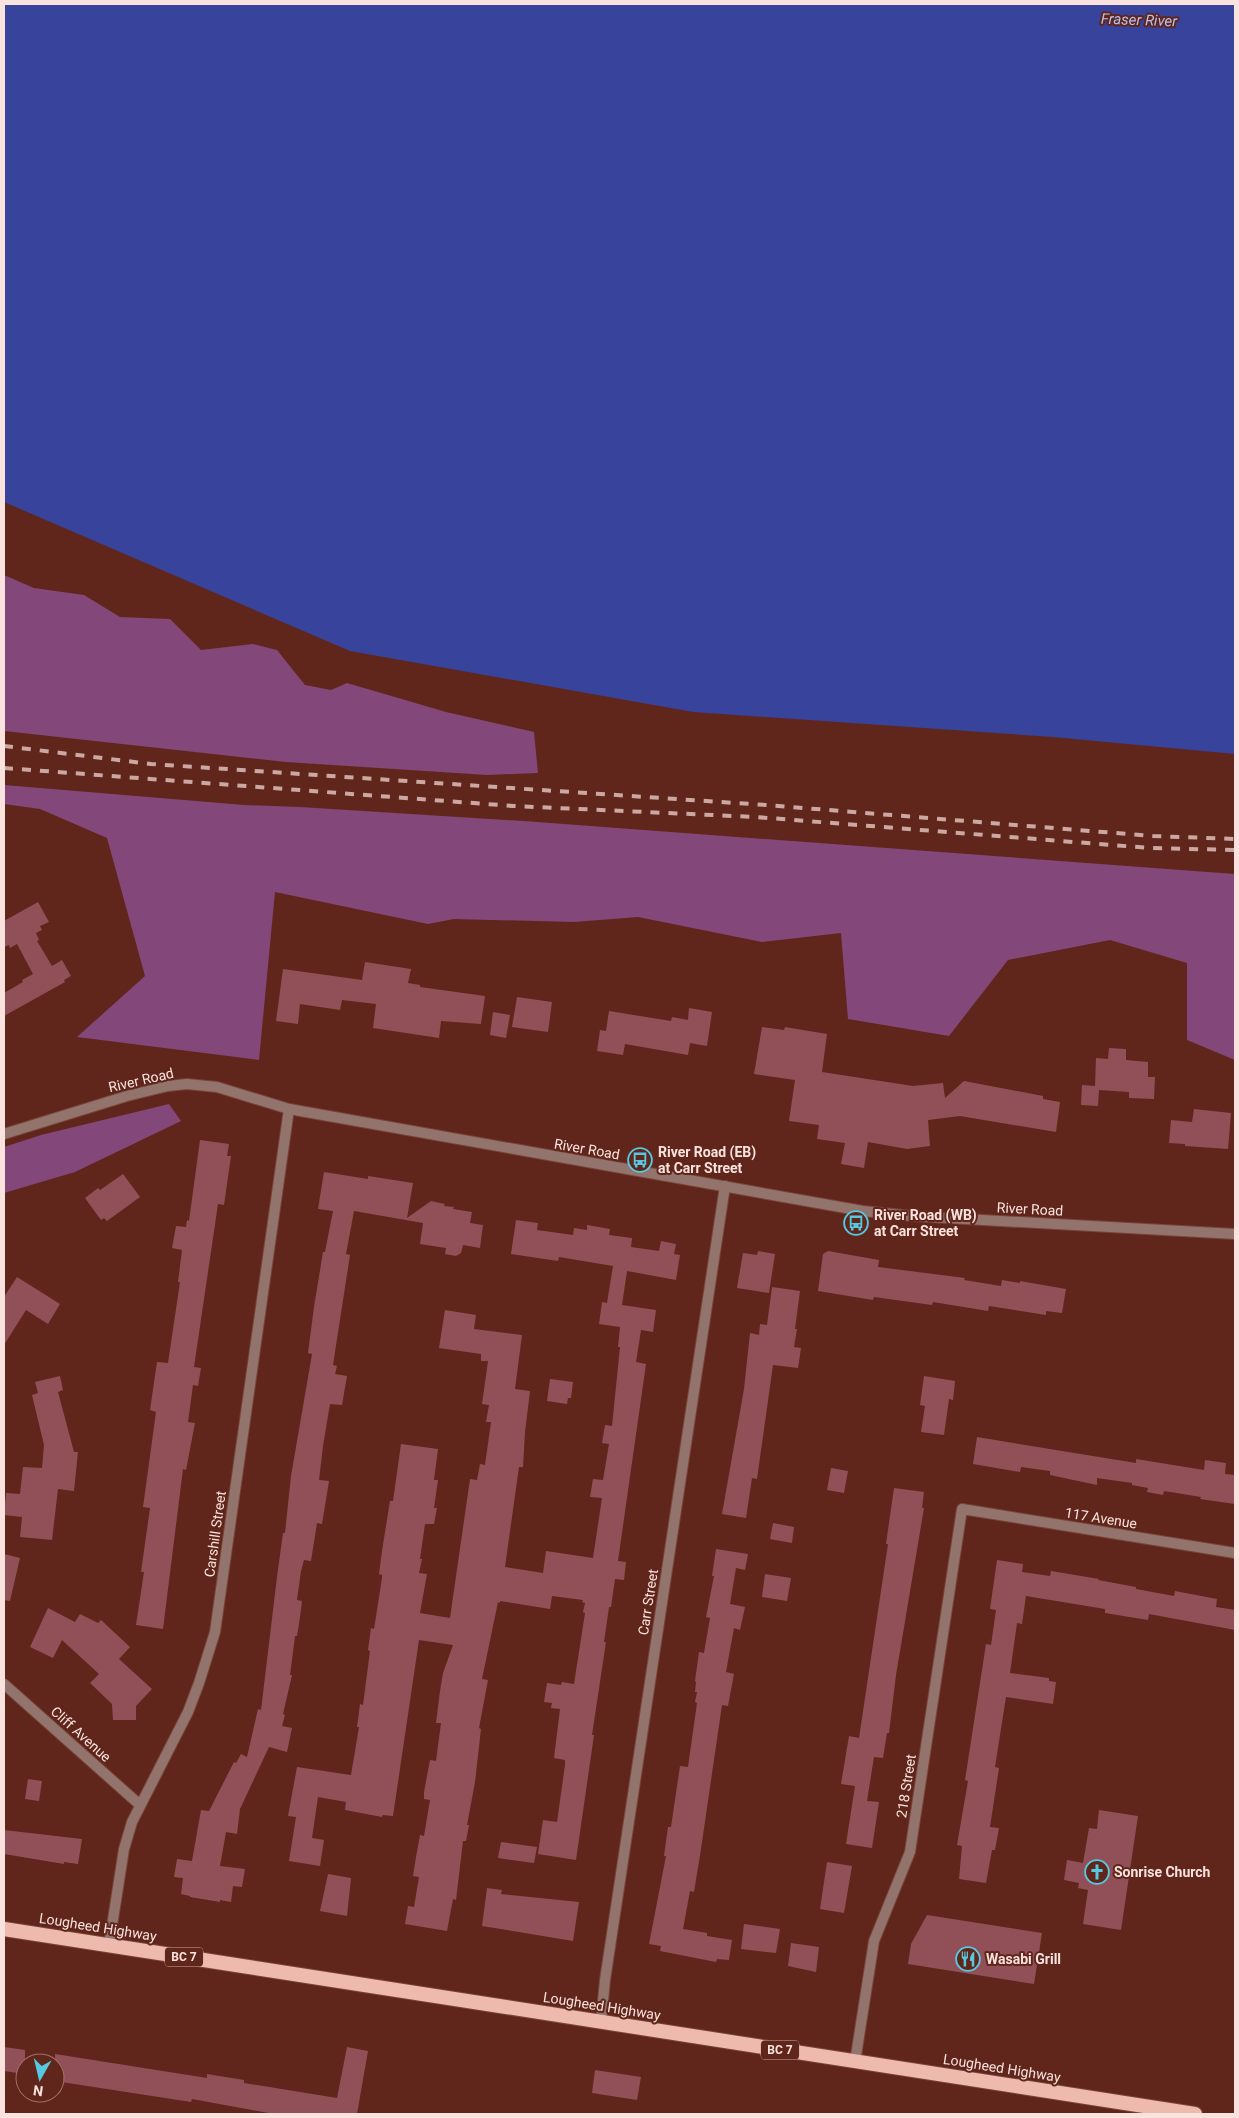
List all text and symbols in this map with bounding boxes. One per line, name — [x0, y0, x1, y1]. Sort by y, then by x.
water label: Fraser River — [1101, 10, 1179, 30]
street label: River Road — [107, 1065, 175, 1095]
street label: River Road — [553, 1135, 621, 1163]
place label: River Road (EB) at Carr Street — [658, 1144, 756, 1176]
bus stop icon: River Road (EB) at Carr Street — [627, 1147, 653, 1173]
street label: River Road — [996, 1199, 1064, 1219]
place label: River Road (WB) at Carr Street — [874, 1207, 977, 1239]
bus stop icon: River Road (WB) at Carr Street — [843, 1210, 869, 1236]
street label: Carshill Street — [201, 1489, 229, 1578]
street label: 117 Avenue — [1064, 1504, 1138, 1532]
street label: Carr Street — [635, 1567, 661, 1636]
street label: Cliff Avenue — [48, 1703, 114, 1765]
street label: 218 Street — [893, 1753, 919, 1819]
church icon: Sonrise Church — [1084, 1859, 1110, 1885]
place label: Sonrise Church — [1114, 1864, 1211, 1880]
street label: Lougheed Highway — [38, 1910, 158, 1944]
restaurant icon: Wasabi Grill — [955, 1946, 981, 1972]
road number: BC 7 — [165, 1948, 203, 1966]
place label: Wasabi Grill — [986, 1951, 1061, 1967]
street label: Lougheed Highway — [542, 1989, 662, 2023]
road number: BC 7 — [761, 2040, 799, 2060]
street label: Lougheed Highway — [942, 2051, 1062, 2085]
north arrow — [15, 2053, 65, 2103]
text: N — [32, 2082, 44, 2099]

